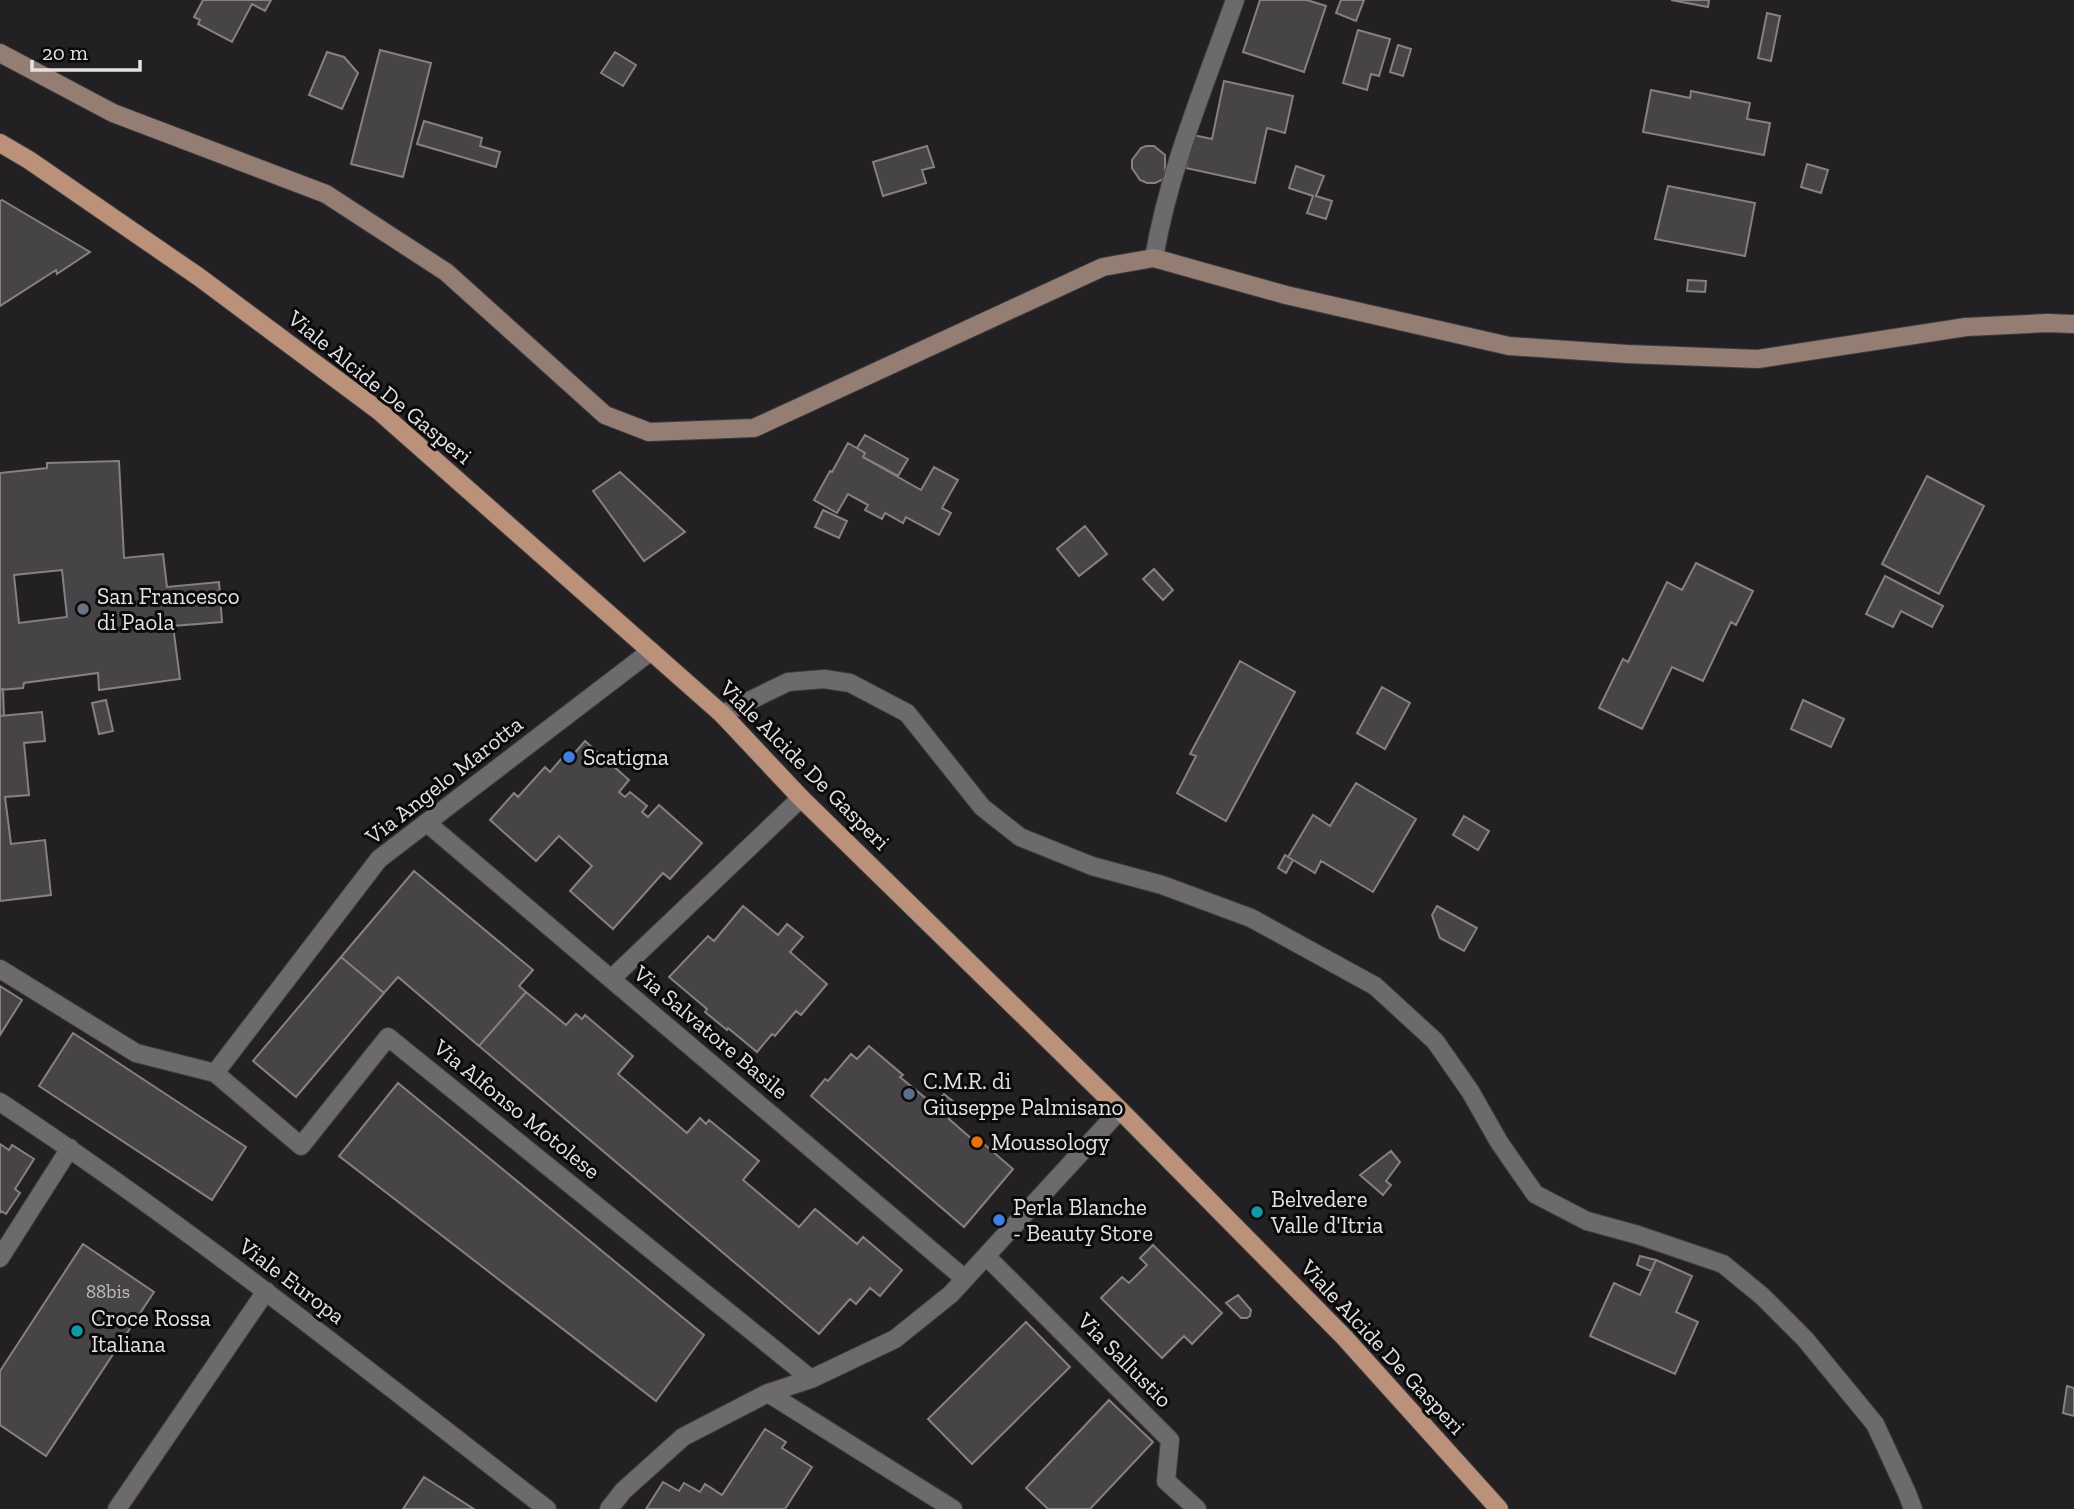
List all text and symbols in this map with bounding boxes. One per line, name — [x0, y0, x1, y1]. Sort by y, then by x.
scale bar — [32, 28, 140, 72]
text: 20 m — [42, 40, 88, 65]
street label: Viale Alcide De Gasperi — [281, 303, 478, 470]
place label: San Francesco di Paola — [97, 582, 240, 636]
marker: San Francesco di Paola — [75, 601, 91, 617]
street label: Viale Alcide De Gasperi — [713, 673, 896, 856]
street label: Via Angelo Marotta — [359, 710, 528, 851]
place label: Scatigna — [583, 743, 669, 771]
marker: Scatigna — [561, 749, 577, 765]
street label: Via Salvatore Basile — [627, 958, 794, 1105]
street label: Via Alfonso Motolese — [427, 1033, 606, 1185]
place label: C.M.R. di Giuseppe Palmisano — [923, 1067, 1123, 1121]
marker: C.M.R. di Giuseppe Palmisano — [901, 1086, 917, 1102]
place label: Moussology — [991, 1128, 1110, 1156]
marker: Moussology — [969, 1134, 985, 1150]
place label: Belvedere Valle d'Itria — [1270, 1185, 1383, 1239]
place label: Perla Blanche - Beauty Store — [1013, 1193, 1153, 1247]
marker: Belvedere Valle d'Itria — [1249, 1204, 1265, 1220]
marker: Perla Blanche - Beauty Store — [991, 1212, 1007, 1228]
street label: Viale Europa — [233, 1231, 351, 1330]
street label: Viale Alcide De Gasperi — [1294, 1253, 1471, 1440]
house number: 88bis — [86, 1280, 130, 1303]
place label: Croce Rossa Italiana — [91, 1304, 211, 1358]
street label: Via Sallustio — [1071, 1306, 1178, 1413]
marker: Croce Rossa Italiana — [69, 1323, 85, 1339]

